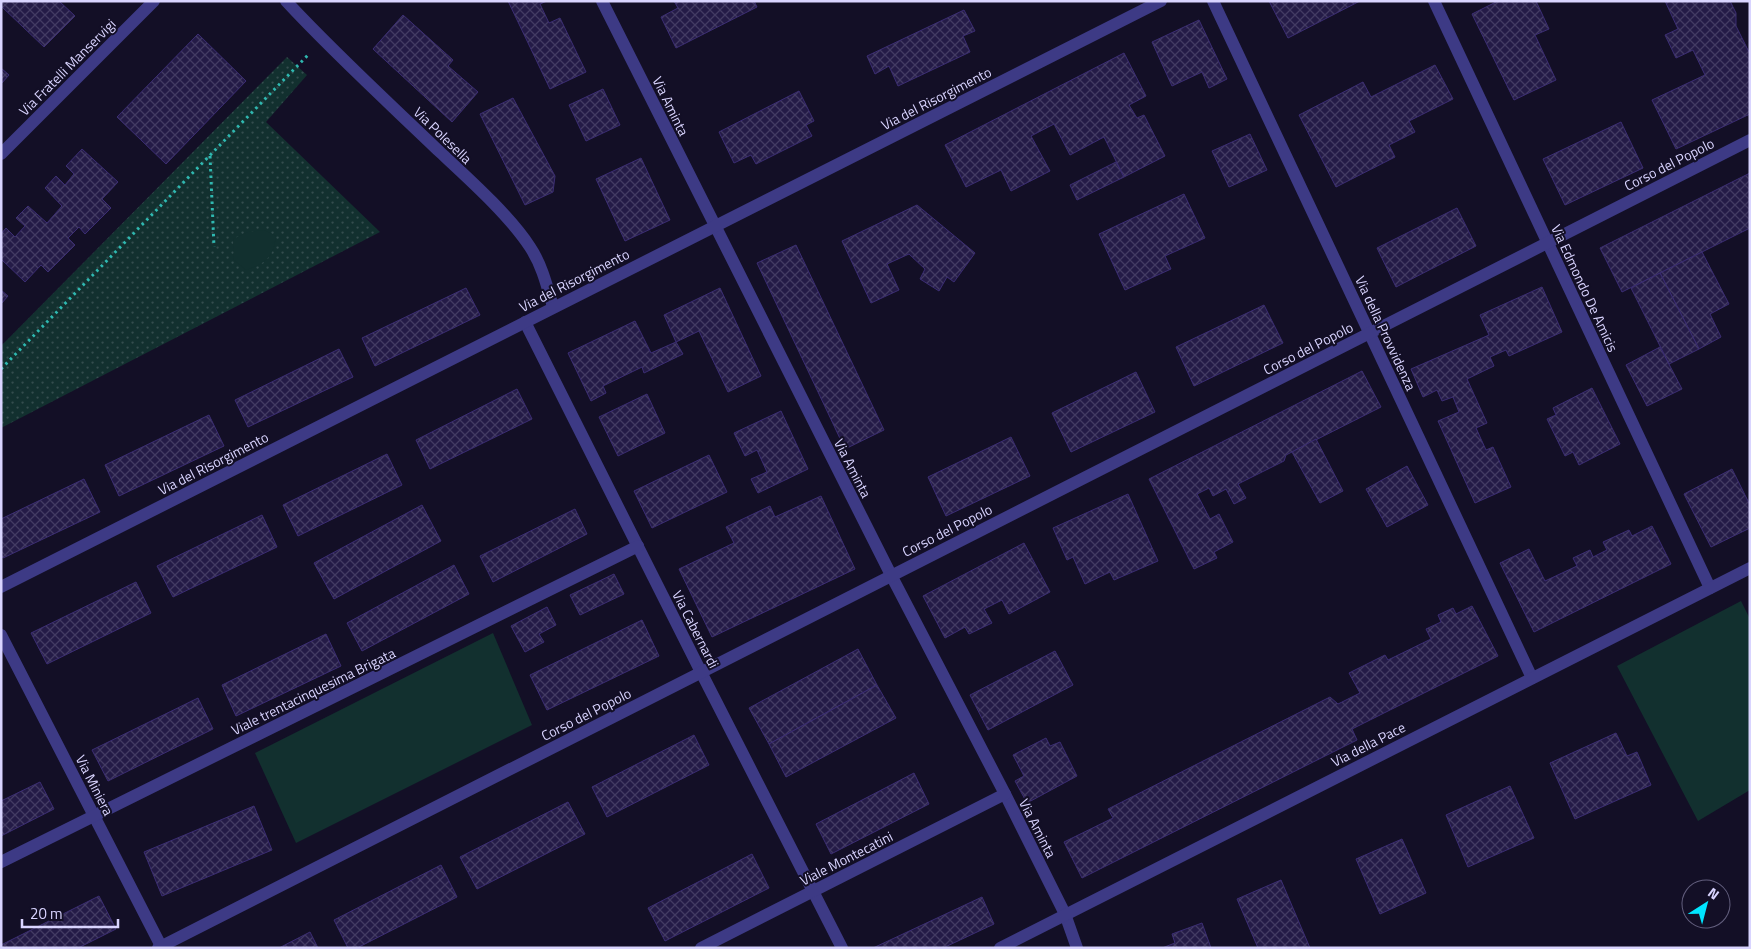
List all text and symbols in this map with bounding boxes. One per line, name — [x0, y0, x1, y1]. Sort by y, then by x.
street label: Via Fratelli Manservigi — [14, 14, 120, 120]
street label: Via del Risorgimento — [877, 61, 995, 135]
street label: Via Aminta — [648, 73, 694, 139]
street label: Via Polesella — [409, 102, 477, 168]
street label: Corso del Popolo — [1620, 132, 1718, 196]
street label: Via Edmondo De Amicis — [1546, 221, 1624, 355]
street label: Via del Risorgimento — [515, 243, 633, 317]
street label: Via della Provvidenza — [1350, 272, 1422, 394]
street label: Corso del Popolo — [1259, 316, 1357, 380]
street label: Via del Risorgimento — [154, 426, 272, 500]
street label: Via Aminta — [829, 435, 877, 501]
street label: Corso del Popolo — [898, 498, 996, 562]
street label: Via Cabernardi — [667, 586, 725, 672]
street label: Viale trentacinquesima Brigata — [227, 642, 399, 740]
street label: Corso del Popolo — [537, 682, 635, 746]
street label: Via della Pace — [1327, 716, 1409, 772]
street label: Via Miniera — [71, 751, 119, 819]
street label: Via Aminta — [1014, 795, 1062, 861]
street label: Viale Montecatini — [796, 826, 896, 890]
north arrow — [1681, 879, 1731, 929]
text: N — [1704, 882, 1724, 904]
scale bar — [22, 896, 119, 928]
text: 20 m — [30, 902, 63, 925]

